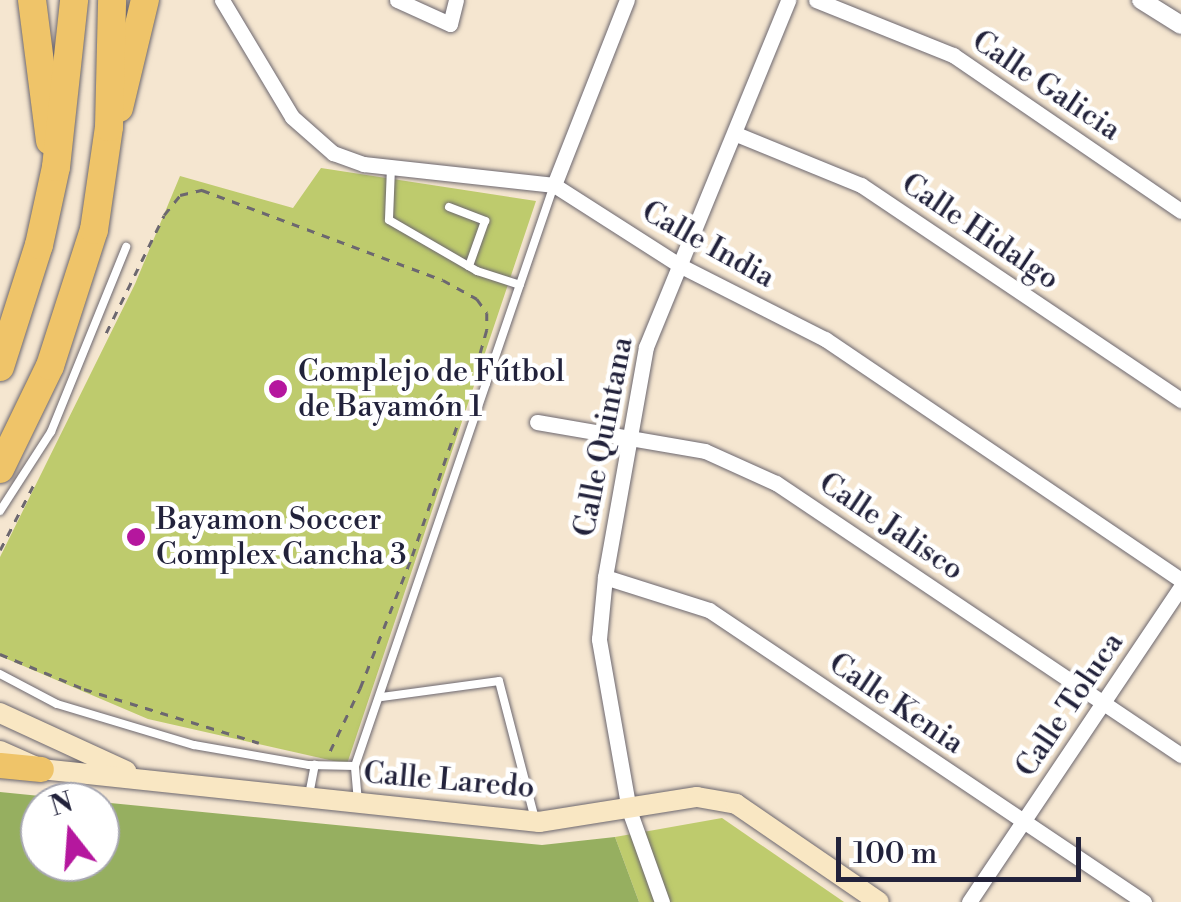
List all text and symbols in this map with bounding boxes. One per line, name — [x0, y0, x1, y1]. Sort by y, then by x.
street label: Calle Galicia — [965, 23, 1127, 149]
street label: Calle Hidalgo — [894, 166, 1066, 298]
street label: Calle India — [635, 194, 781, 296]
street label: Calle Quintana — [567, 334, 641, 540]
place label: Complejo de Fútbol de Bayamón 1 — [298, 354, 565, 424]
marker: Complejo de Fútbol de Bayamón 1 — [267, 378, 289, 400]
street label: Calle Jalisco — [812, 465, 970, 589]
place label: Bayamon Soccer Complex Cancha 3 — [156, 502, 407, 572]
marker: Bayamon Soccer Complex Cancha 3 — [125, 526, 147, 548]
street label: Calle Toluca — [1009, 626, 1131, 784]
street label: Calle Kenia — [822, 646, 970, 762]
street label: Calle Laredo — [362, 756, 536, 806]
north arrow — [20, 782, 120, 882]
text: N — [46, 785, 77, 825]
scale bar — [841, 817, 1086, 879]
text: 100 m — [853, 835, 937, 873]

